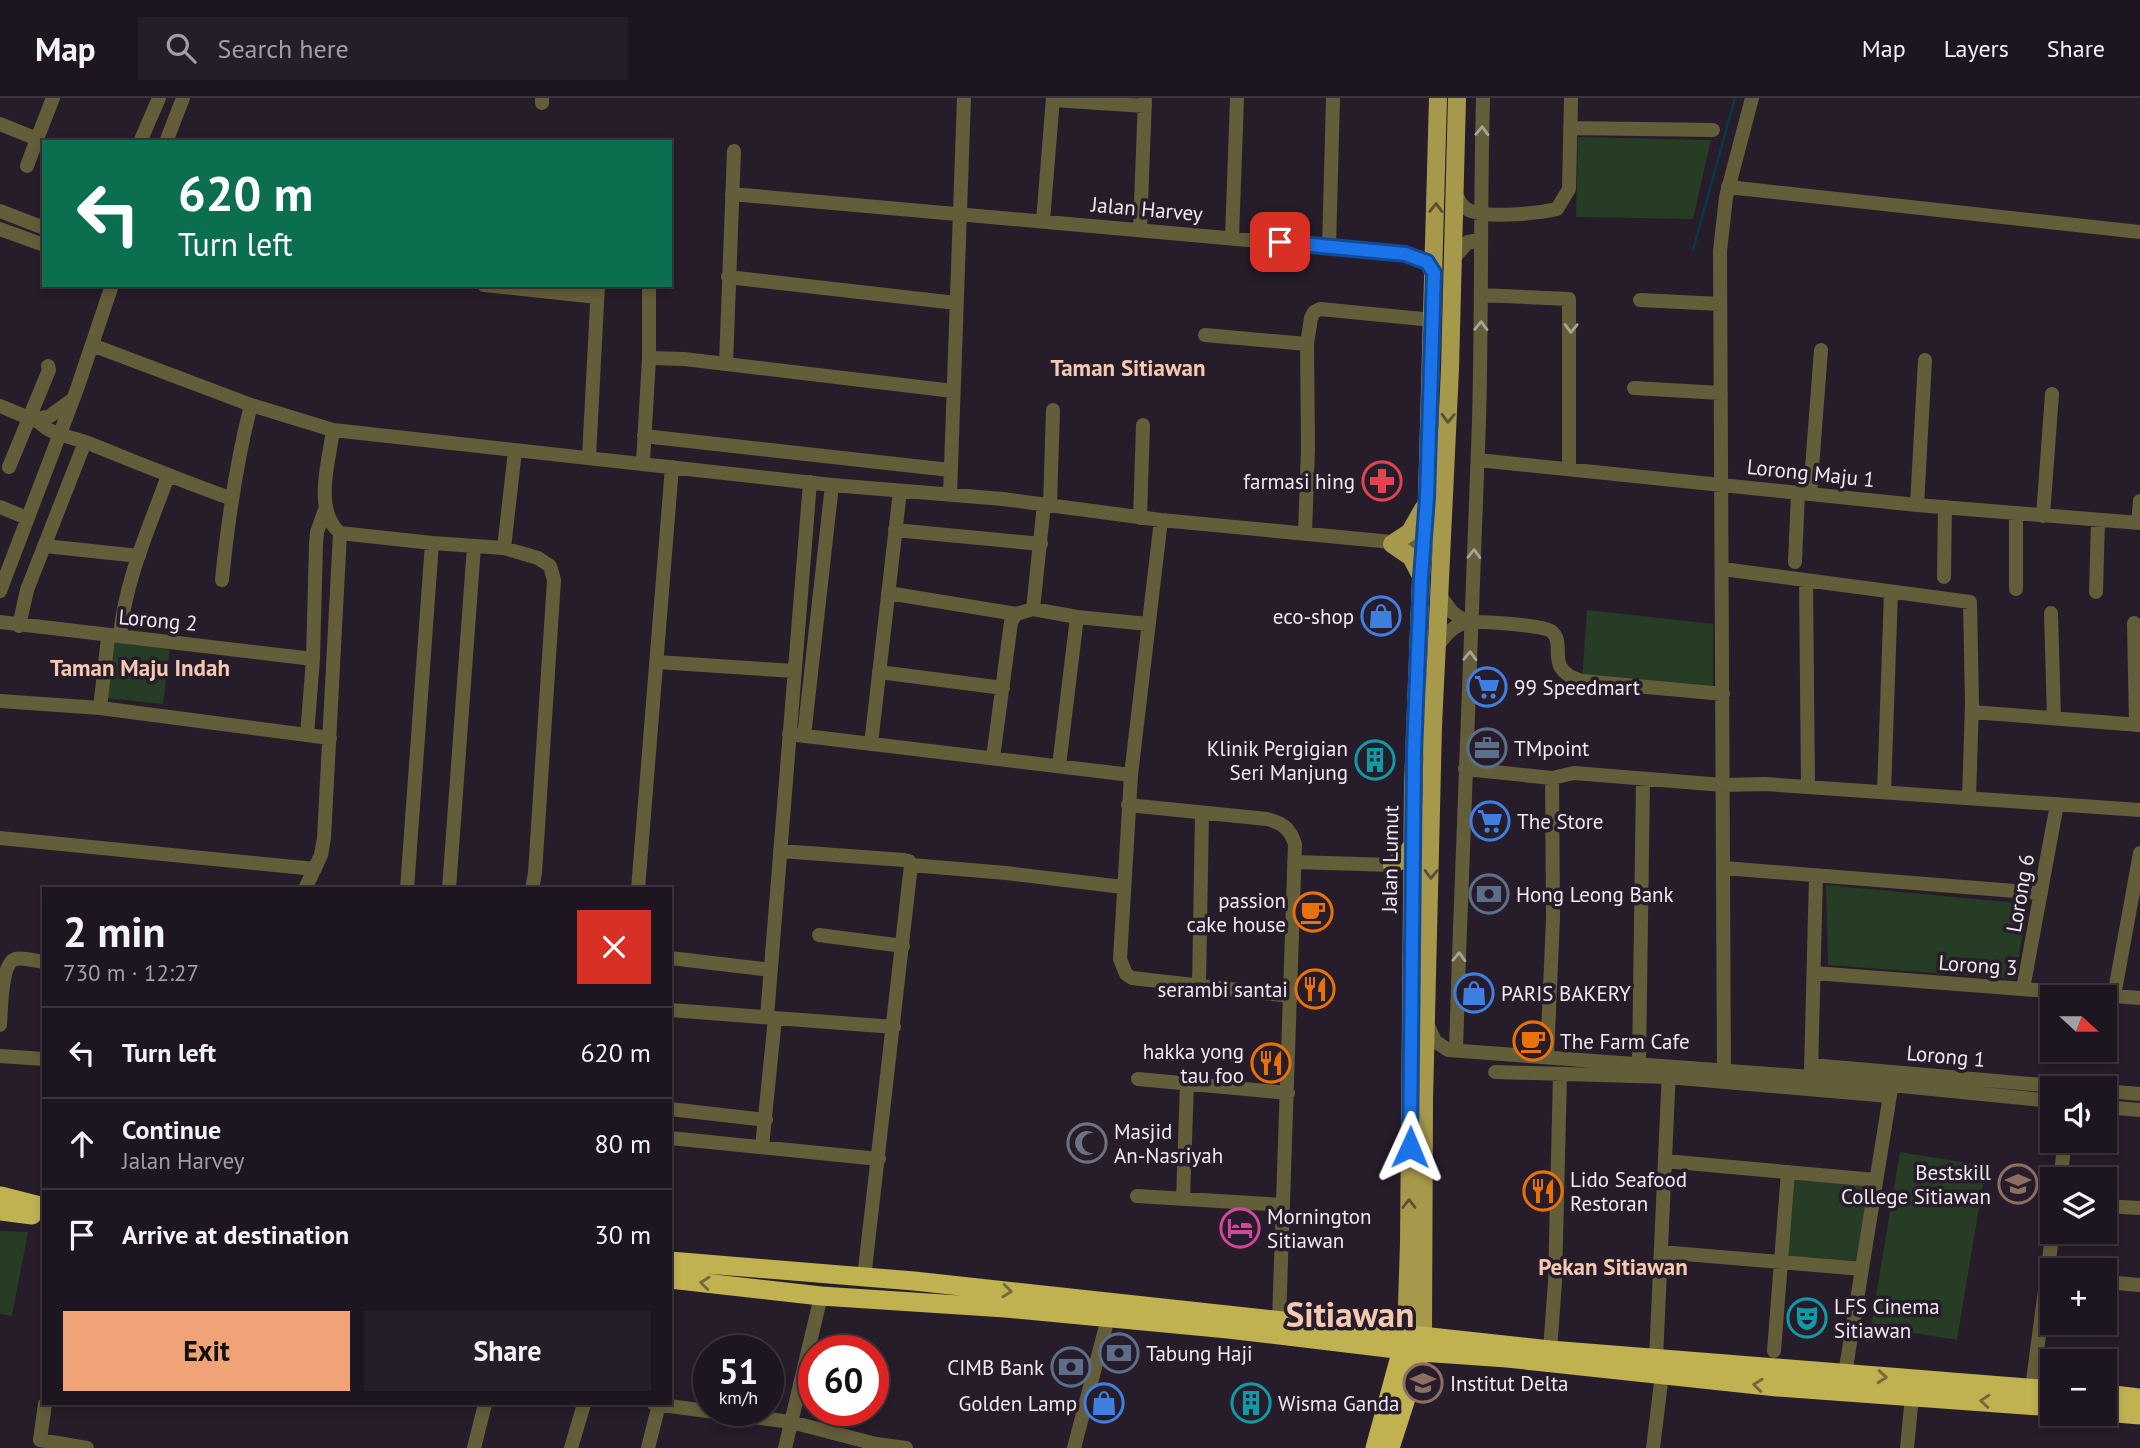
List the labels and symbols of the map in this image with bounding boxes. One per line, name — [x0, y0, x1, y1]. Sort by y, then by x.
one-way arrow — [1475, 125, 1490, 136]
street label: Jalan Harvey — [1089, 191, 1204, 227]
one-way arrow — [1428, 202, 1444, 213]
pin — [1250, 212, 1310, 272]
one-way arrow — [1473, 321, 1489, 331]
one-way arrow — [1563, 323, 1578, 334]
district label: Taman Sitiawan — [1051, 353, 1205, 382]
one-way arrow — [1441, 412, 1456, 423]
street label: Lorong Maju 1 — [1746, 453, 1876, 493]
pharmacy icon: farmasi hing — [1361, 460, 1403, 502]
place label: farmasi hing — [1243, 468, 1355, 495]
one-way arrow — [1466, 548, 1481, 559]
shop icon: eco-shop — [1360, 595, 1402, 637]
street label: Lorong 2 — [117, 603, 199, 637]
place label: eco-shop — [1273, 603, 1354, 630]
one-way arrow — [1462, 651, 1477, 662]
district label: Taman Maju Indah — [50, 653, 230, 682]
supermarket icon: 99 Speedmart — [1466, 666, 1508, 708]
place label: 99 Speedmart — [1514, 674, 1640, 701]
office icon: TMpoint — [1466, 727, 1508, 769]
place label: Klinik Pergigian Seri Manjung — [1207, 735, 1348, 786]
place label: TMpoint — [1514, 735, 1589, 762]
building icon: Klinik Pergigian Seri Manjung — [1354, 739, 1396, 781]
supermarket icon: The Store — [1469, 800, 1511, 842]
street label: Jalan Lumut — [1376, 805, 1404, 914]
place label: The Store — [1517, 808, 1604, 835]
street label: Lorong 6 — [2000, 852, 2040, 934]
one-way arrow — [1423, 869, 1439, 880]
bank icon: Hong Leong Bank — [1468, 873, 1510, 915]
place label: Hong Leong Bank — [1516, 881, 1674, 908]
place label: passion cake house — [1186, 887, 1286, 938]
cafe icon: passion cake house — [1292, 891, 1334, 933]
street label: Lorong 3 — [1938, 949, 2018, 981]
one-way arrow — [1451, 951, 1466, 962]
restaurant icon: serambi santai — [1294, 968, 1336, 1010]
shop icon: PARIS BAKERY — [1453, 972, 1495, 1014]
place label: serambi santai — [1157, 976, 1288, 1003]
place label: PARIS BAKERY — [1501, 980, 1631, 1007]
north arrow — [2040, 985, 2118, 1062]
cafe icon: The Farm Cafe — [1512, 1020, 1554, 1062]
place label: The Farm Cafe — [1560, 1028, 1690, 1055]
place label: hakka yong tau foo — [1143, 1038, 1244, 1089]
street label: Lorong 1 — [1905, 1039, 1987, 1073]
restaurant icon: hakka yong tau foo — [1250, 1042, 1292, 1084]
position arrow — [1373, 1110, 1447, 1184]
place label: Masjid An-Nasriyah — [1114, 1118, 1223, 1169]
mosque icon: Masjid An-Nasriyah — [1066, 1122, 1108, 1164]
place label: Bestskill College Sitiawan — [1841, 1159, 1991, 1210]
school or university icon: Bestskill College Sitiawan — [1997, 1163, 2039, 1205]
place label: Lido Seafood Restoran — [1570, 1166, 1687, 1217]
restaurant icon: Lido Seafood Restoran — [1522, 1170, 1564, 1212]
one-way arrow — [1401, 1198, 1417, 1208]
place label: Mornington Sitiawan — [1267, 1203, 1372, 1254]
hotel icon: Mornington Sitiawan — [1219, 1207, 1261, 1249]
district label: Pekan Sitiawan — [1538, 1252, 1688, 1281]
one-way arrow — [699, 1276, 710, 1291]
one-way arrow — [1001, 1283, 1012, 1298]
district label: Sitiawan — [1286, 1291, 1414, 1337]
place label: LFS Cinema Sitiawan — [1834, 1293, 1940, 1344]
theatre icon: LFS Cinema Sitiawan — [1786, 1297, 1828, 1339]
bank icon: Tabung Haji — [1098, 1332, 1140, 1374]
speed limit sign: 60 — [798, 1335, 889, 1426]
place label: Tabung Haji — [1146, 1340, 1253, 1367]
bank icon: CIMB Bank — [1050, 1346, 1092, 1388]
place label: CIMB Bank — [947, 1354, 1044, 1381]
school or university icon: Institut Delta — [1402, 1362, 1444, 1404]
one-way arrow — [1876, 1369, 1887, 1384]
place label: Institut Delta — [1450, 1370, 1568, 1397]
one-way arrow — [1752, 1377, 1764, 1392]
shop icon: Golden Lamp — [1083, 1382, 1125, 1424]
building icon: Wisma Ganda — [1230, 1382, 1272, 1424]
place label: Golden Lamp — [958, 1390, 1077, 1417]
place label: Wisma Ganda — [1278, 1390, 1399, 1417]
one-way arrow — [1979, 1394, 1990, 1409]

